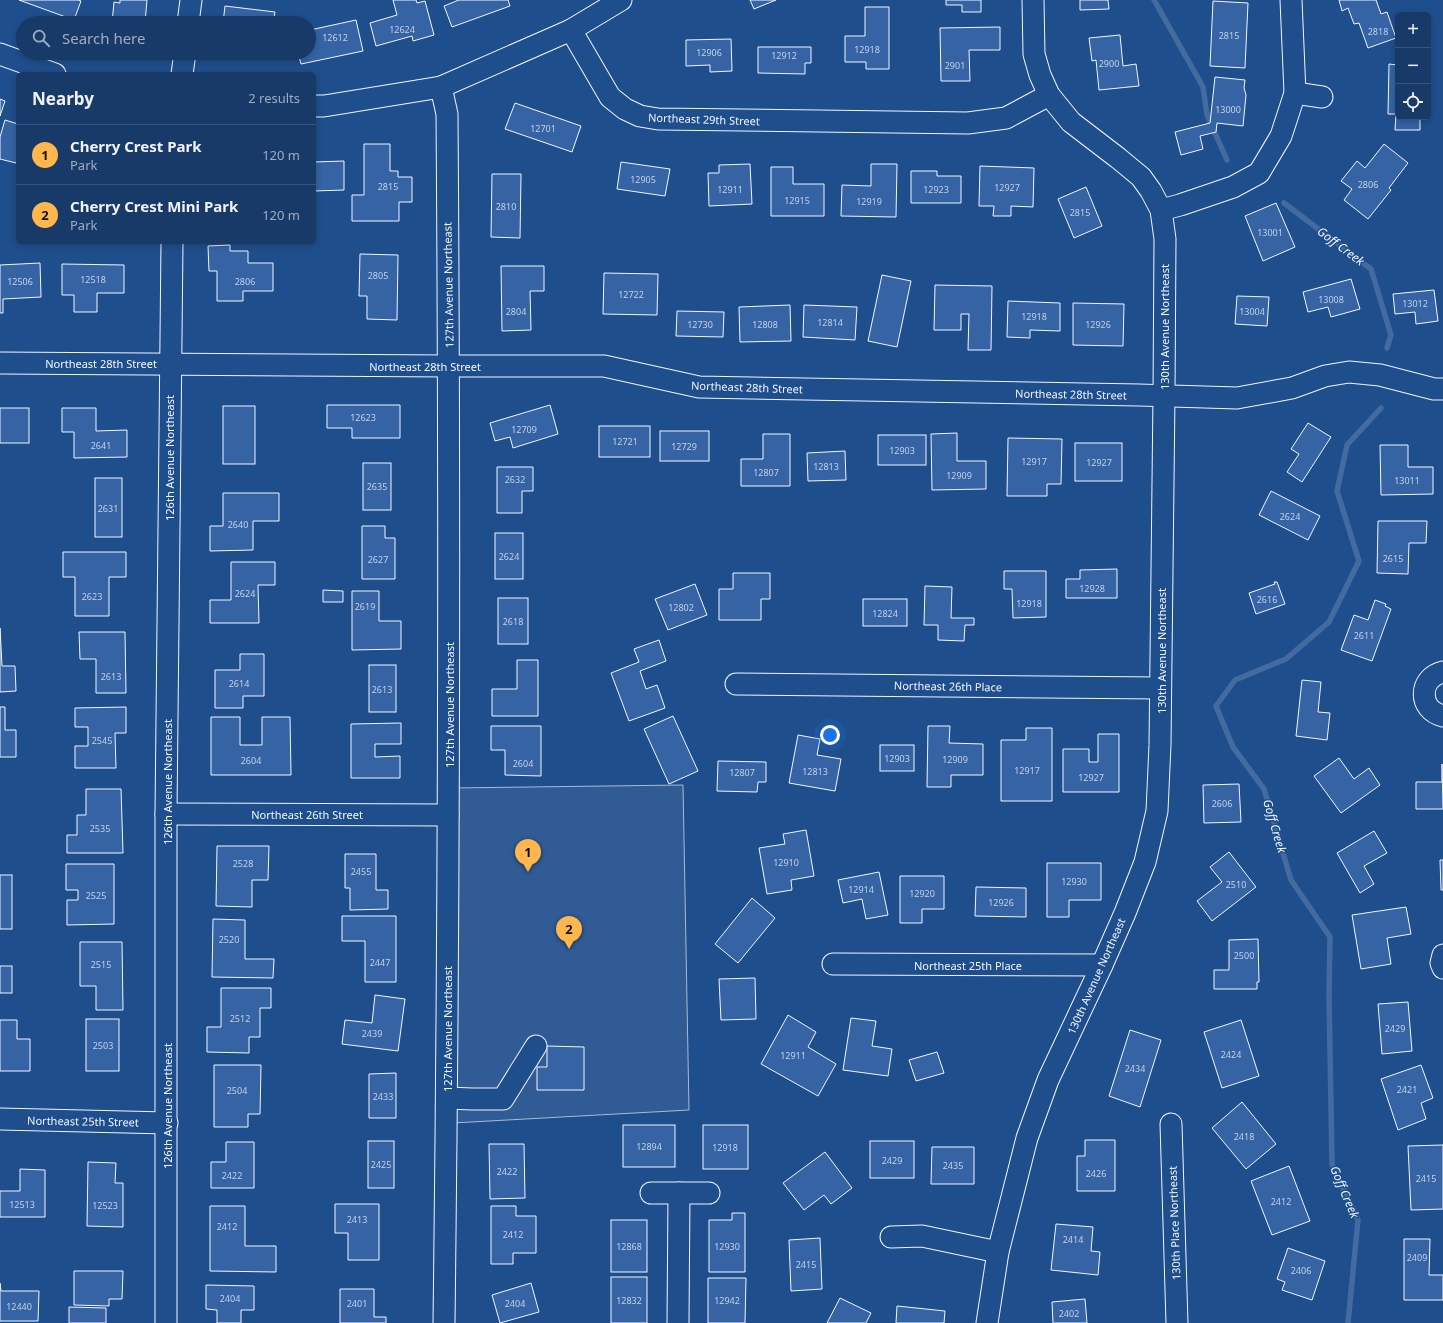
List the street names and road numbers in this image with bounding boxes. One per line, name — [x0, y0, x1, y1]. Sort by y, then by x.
street label: Northeast 29th Street — [648, 110, 760, 128]
street label: 127th Avenue Northeast — [439, 222, 457, 348]
street label: 130th Avenue Northeast — [1157, 264, 1172, 390]
street label: Northeast 28th Street — [45, 356, 157, 371]
street label: Northeast 28th Street — [369, 359, 481, 374]
street label: Northeast 28th Street — [691, 378, 803, 396]
street label: Northeast 28th Street — [1015, 386, 1127, 402]
street label: 126th Avenue Northeast — [162, 395, 177, 521]
street label: 130th Avenue Northeast — [1154, 588, 1169, 714]
street label: 127th Avenue Northeast — [442, 642, 457, 768]
street label: Northeast 26th Place — [894, 678, 1002, 694]
street label: 126th Avenue Northeast — [160, 719, 175, 845]
street label: Northeast 26th Street — [251, 807, 363, 822]
street label: 130th Avenue Northeast — [1064, 915, 1128, 1037]
street label: Northeast 25th Place — [914, 958, 1022, 973]
street label: 127th Avenue Northeast — [440, 966, 455, 1092]
street label: 126th Avenue Northeast — [160, 1043, 175, 1169]
street label: Northeast 25th Street — [27, 1113, 139, 1129]
street label: 130th Place Northeast — [1165, 1166, 1183, 1280]

